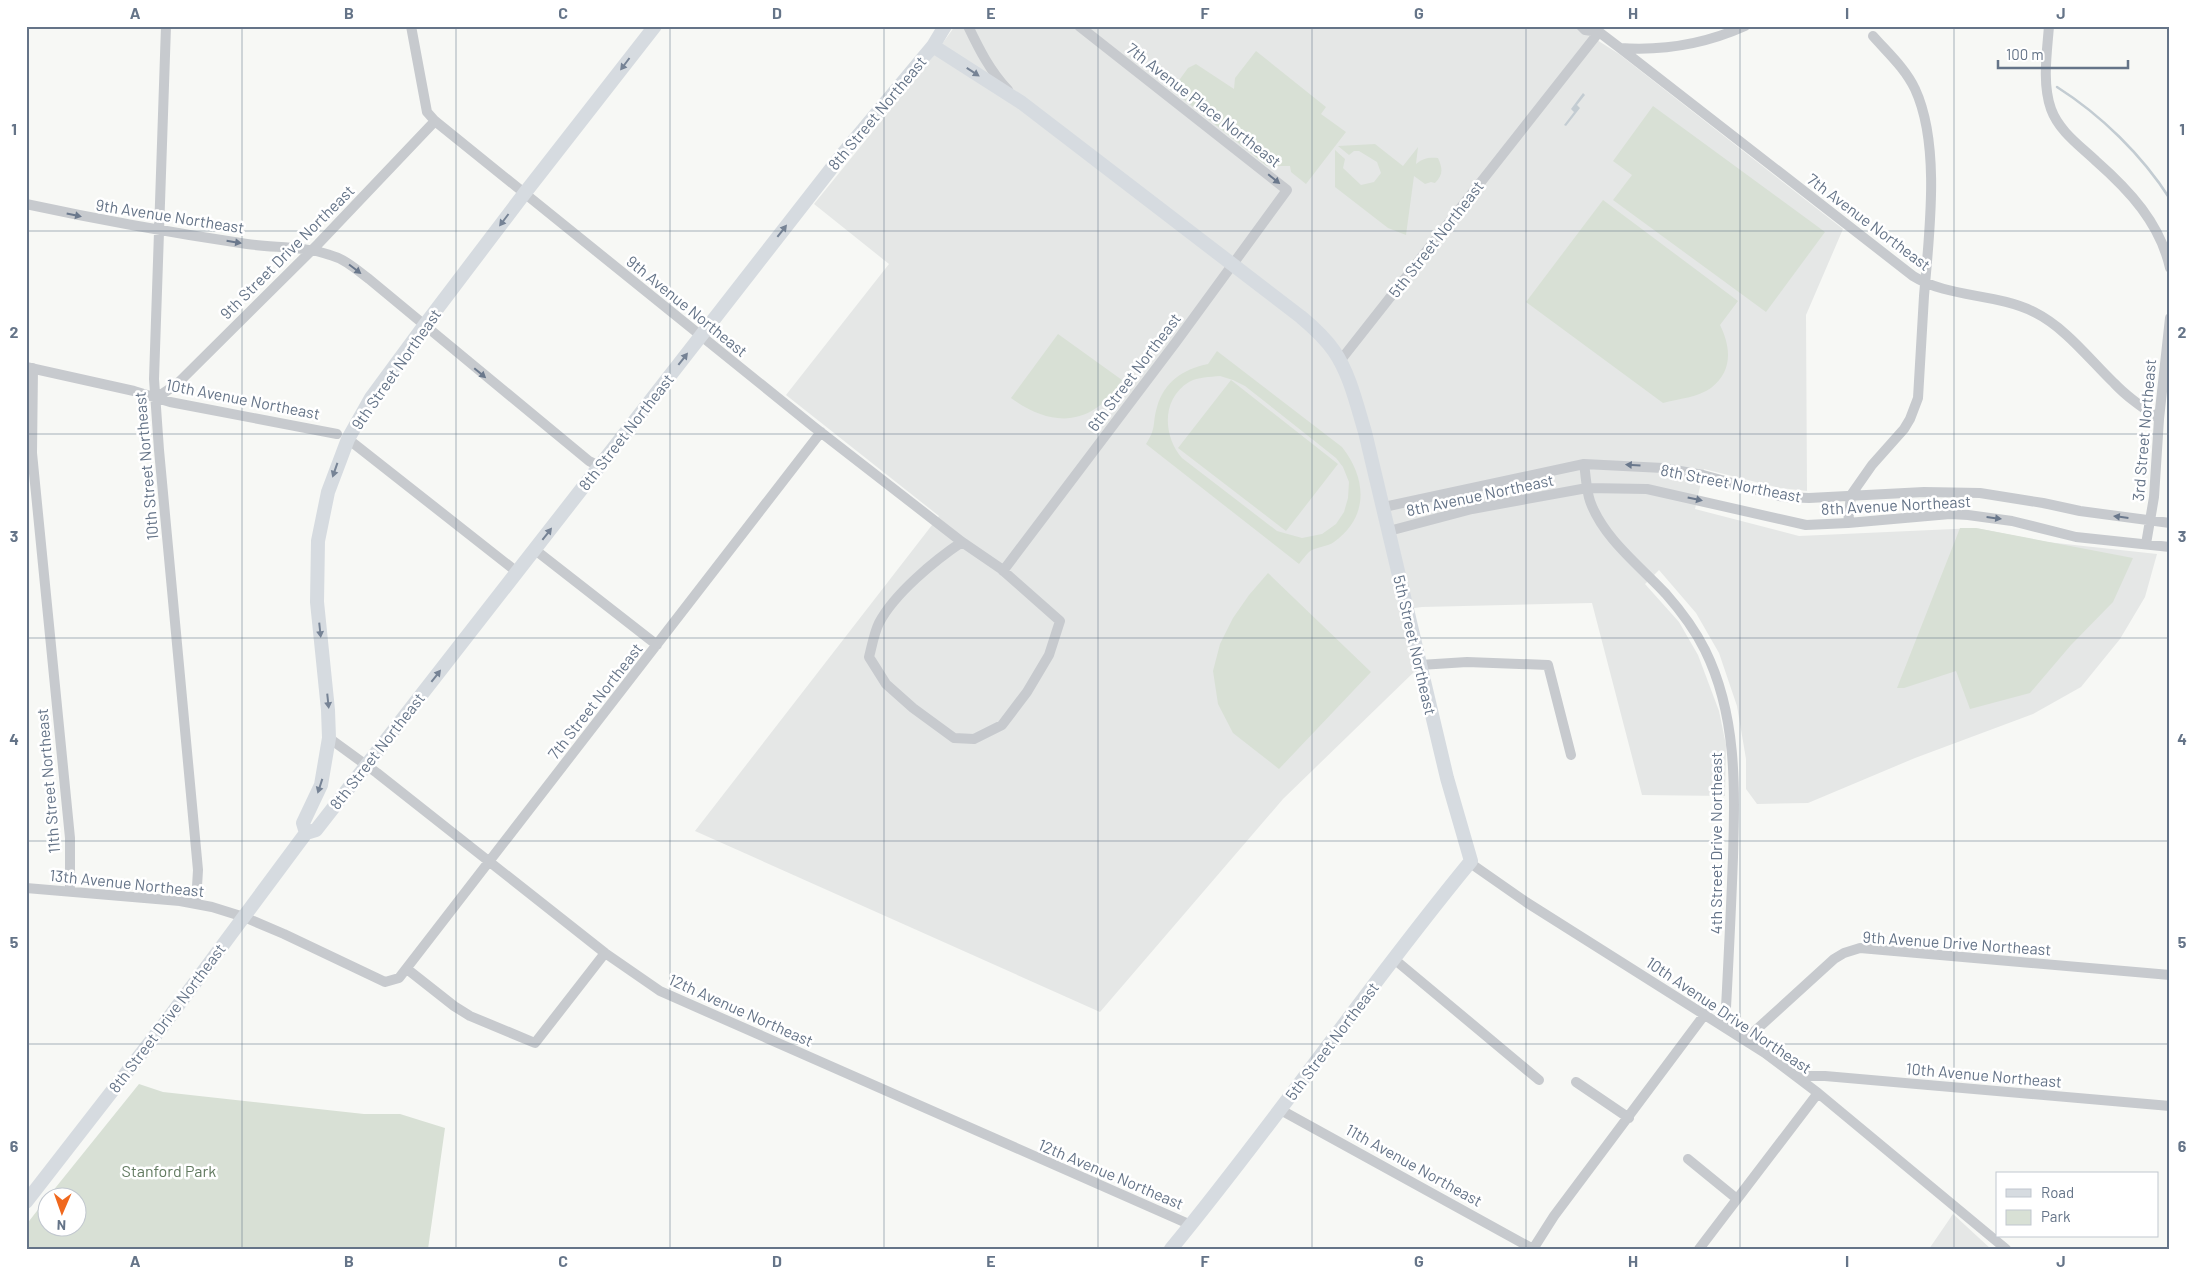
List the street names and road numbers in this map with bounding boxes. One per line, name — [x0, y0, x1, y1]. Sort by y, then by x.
street label: 7th Avenue Place Northeast — [1123, 38, 1285, 171]
street label: 8th Street Northeast — [823, 52, 930, 174]
street label: 7th Avenue Northeast — [1804, 169, 1935, 274]
street label: 5th Street Northeast — [1384, 177, 1487, 301]
street label: 9th Street Drive Northeast — [216, 181, 358, 323]
street label: 9th Avenue Northeast — [94, 194, 246, 237]
street label: 9th Avenue Northeast — [623, 251, 752, 360]
street label: 9th Street Northeast — [347, 305, 444, 433]
street label: 6th Street Northeast — [1083, 309, 1184, 434]
street label: 3rd Street Northeast — [2128, 358, 2159, 502]
street label: 8th Street Northeast — [574, 370, 677, 494]
street label: 10th Avenue Northeast — [165, 374, 322, 423]
street label: 10th Street Northeast — [130, 391, 161, 541]
street label: 8th Street Northeast — [1659, 460, 1803, 505]
street label: 8th Avenue Northeast — [1405, 470, 1555, 519]
street label: 8th Avenue Northeast — [1821, 491, 1971, 518]
street label: 5th Street Northeast — [1390, 573, 1441, 717]
street label: 7th Street Northeast — [543, 639, 646, 763]
street label: 8th Street Northeast — [325, 689, 428, 813]
street label: 11th Street Northeast — [32, 708, 63, 855]
street label: 4th Street Drive Northeast — [1706, 752, 1725, 934]
street label: 13th Avenue Northeast — [49, 865, 205, 900]
street label: 9th Avenue Drive Northeast — [1862, 926, 2052, 959]
street label: 8th Street Drive Northeast — [104, 939, 229, 1096]
street label: 10th Avenue Drive Northeast — [1643, 952, 1816, 1077]
street label: 12th Avenue Northeast — [666, 969, 816, 1050]
street label: 5th Street Northeast — [1281, 978, 1382, 1103]
street label: 10th Avenue Northeast — [1905, 1058, 2063, 1091]
street label: 11th Avenue Northeast — [1343, 1119, 1486, 1210]
street label: 12th Avenue Northeast — [1036, 1134, 1187, 1213]

